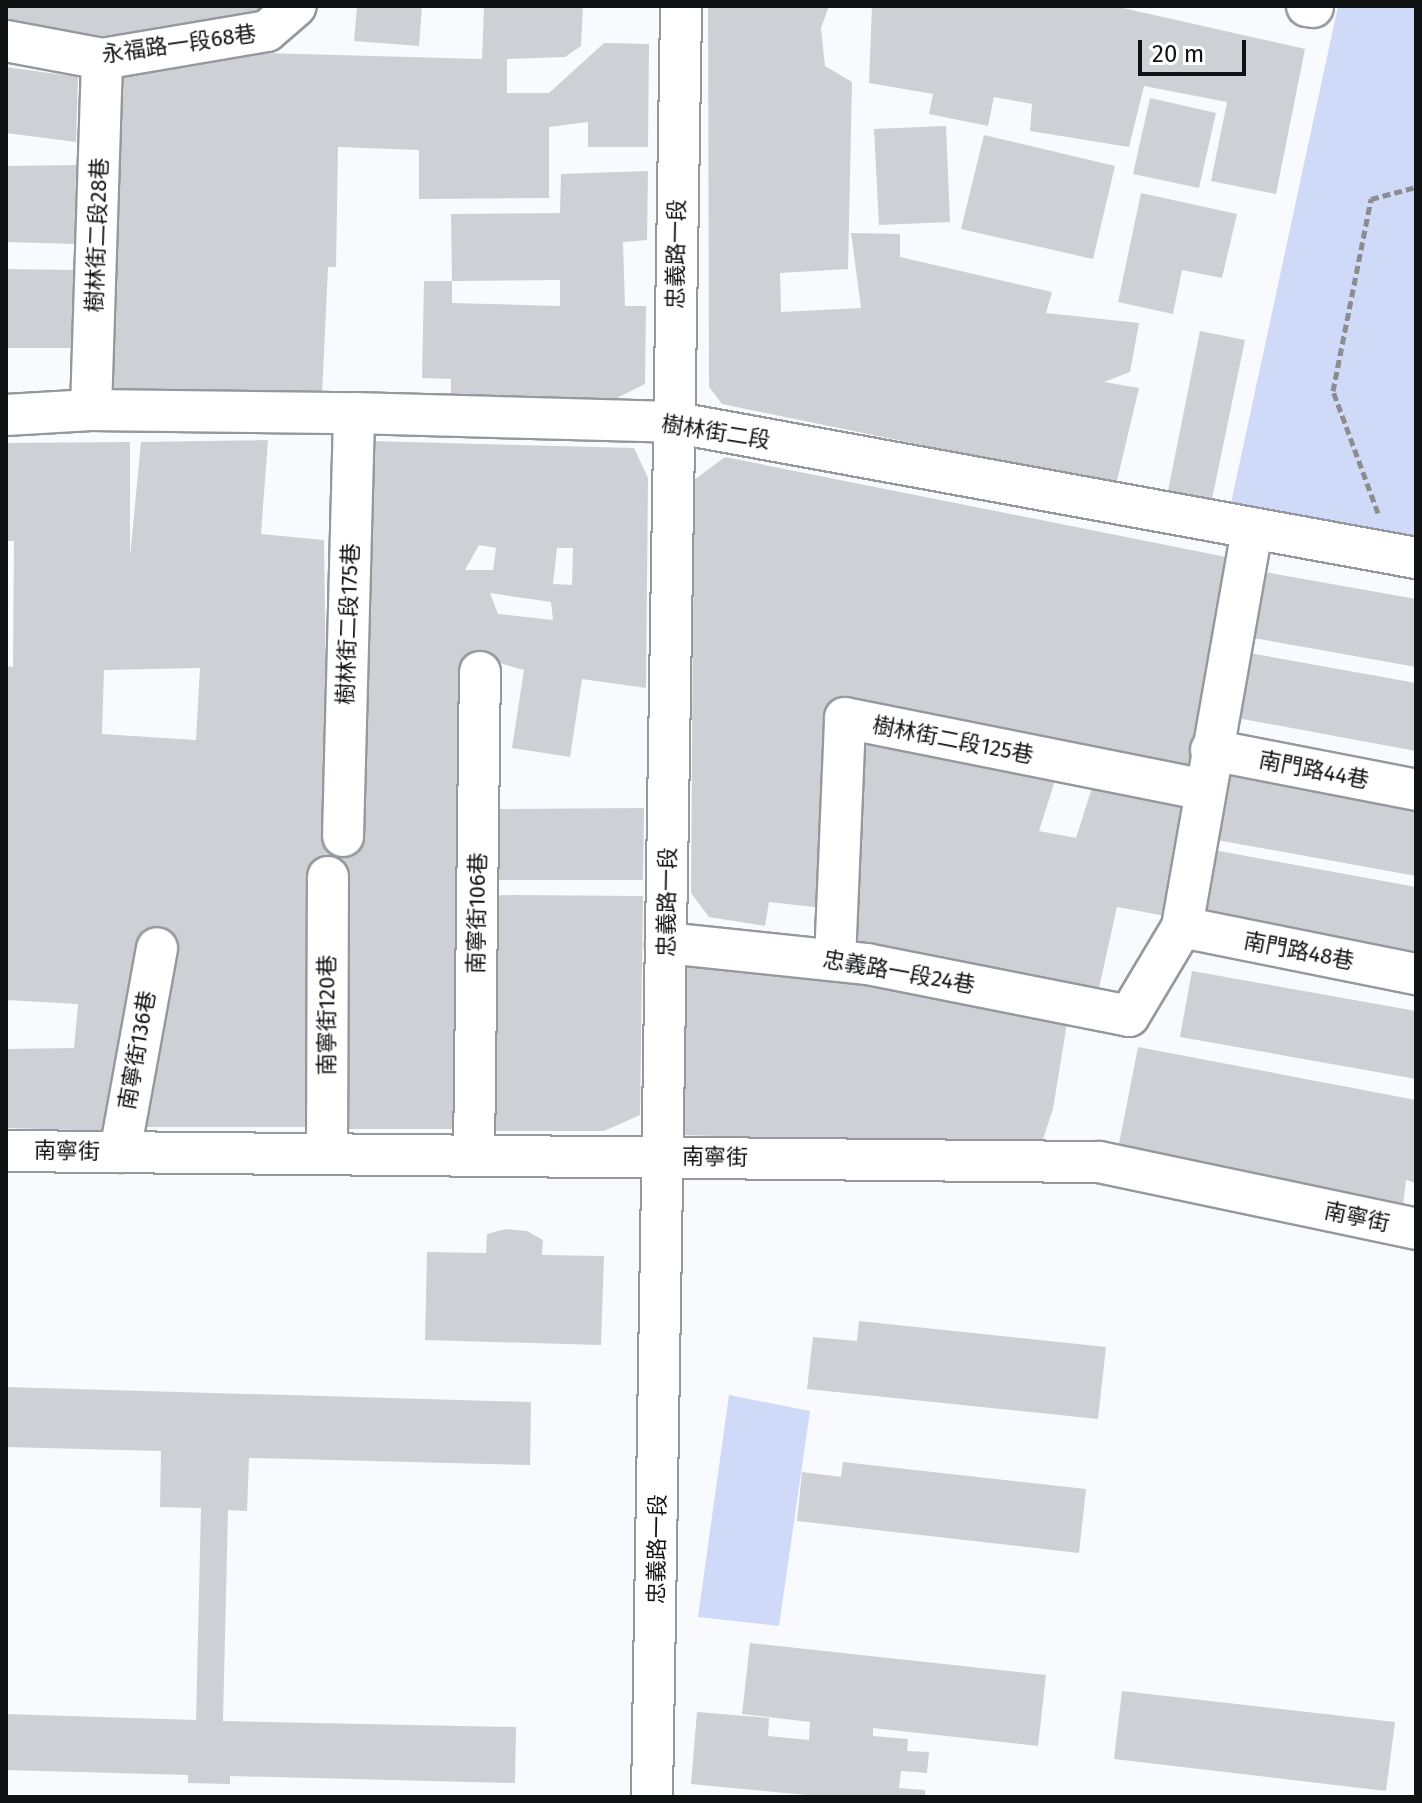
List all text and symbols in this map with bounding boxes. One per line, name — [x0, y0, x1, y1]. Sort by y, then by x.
street label: 永福路一段68巷 — [100, 20, 258, 68]
scale bar — [1142, 24, 1250, 74]
text: 20 m — [1152, 40, 1204, 68]
street label: 樹林街二段28巷 — [81, 157, 113, 313]
street label: 忠義路一段 — [662, 199, 690, 309]
street label: 樹林街二段 — [660, 410, 772, 454]
street label: 樹林街二段175巷 — [332, 543, 364, 705]
street label: 樹林街二段125巷 — [870, 711, 1036, 769]
street label: 南門路44巷 — [1257, 746, 1371, 794]
street label: 忠義路一段 — [653, 847, 681, 957]
street label: 南寧街106巷 — [463, 852, 491, 974]
street label: 南門路48巷 — [1242, 927, 1356, 975]
street label: 忠義路一段24巷 — [821, 946, 977, 998]
street label: 南寧街120巷 — [314, 955, 340, 1075]
street label: 南寧街136巷 — [114, 989, 160, 1111]
street label: 南寧街 — [34, 1137, 100, 1165]
street label: 南寧街 — [682, 1143, 748, 1171]
street label: 南寧街 — [1322, 1197, 1392, 1237]
street label: 忠義路一段 — [643, 1494, 671, 1604]

